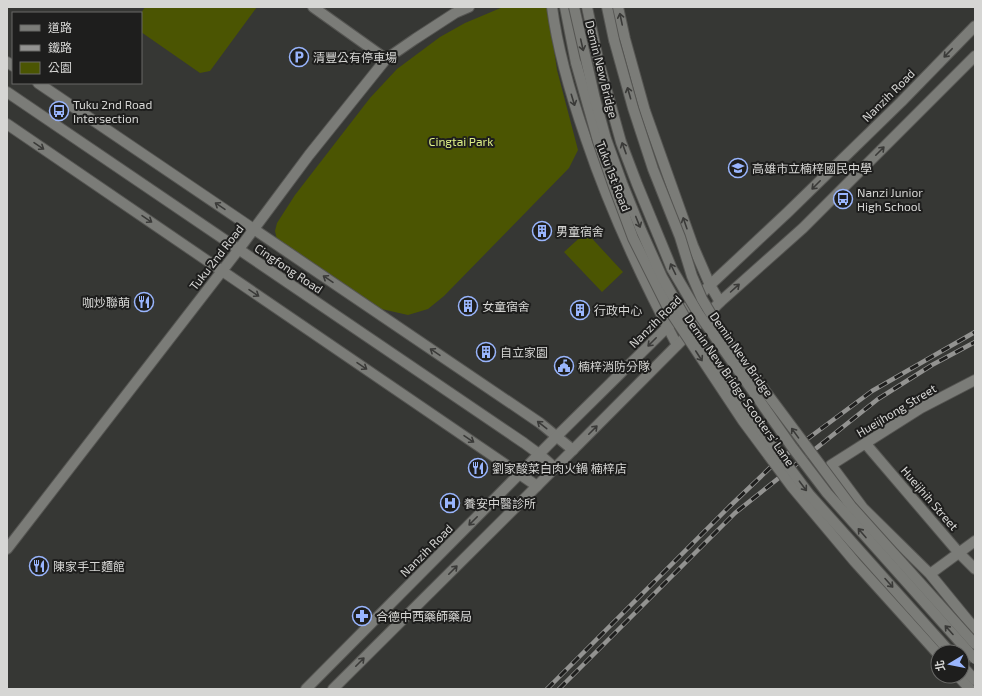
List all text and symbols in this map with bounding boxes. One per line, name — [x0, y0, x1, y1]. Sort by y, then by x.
legend — [12, 12, 142, 84]
one-way arrow — [616, 13, 624, 26]
street label: Demin New Bridge — [583, 19, 621, 119]
text: 道路 — [48, 20, 72, 34]
one-way arrow — [579, 38, 587, 51]
text: 鐵路 — [48, 40, 72, 54]
parking icon: 清豐公有停車場 — [288, 46, 310, 68]
one-way arrow — [943, 48, 953, 58]
place label: 清豐公有停車場 — [313, 50, 397, 64]
text: 公園 — [48, 60, 72, 74]
street label: Nanzih Road — [859, 66, 917, 124]
one-way arrow — [625, 87, 632, 100]
one-way arrow — [570, 93, 577, 106]
place label: Tuku 2nd Road Intersection — [73, 97, 152, 125]
bus stop icon: Tuku 2nd Road Intersection — [48, 100, 70, 122]
park label: Cingtai Park — [429, 134, 493, 148]
street label: Tuku 1st Road — [594, 139, 634, 213]
one-way arrow — [33, 142, 44, 150]
one-way arrow — [619, 143, 627, 155]
one-way arrow — [876, 146, 885, 156]
school or university icon: 高雄市立楠梓國民中學 — [727, 157, 749, 179]
place label: 高雄市立楠梓國民中學 — [752, 161, 872, 175]
one-way arrow — [811, 180, 821, 190]
place label: Nanzi Junior High School — [857, 185, 923, 213]
bus stop icon: Nanzi Junior High School — [832, 188, 854, 210]
one-way arrow — [215, 202, 226, 210]
one-way arrow — [141, 215, 152, 223]
one-way arrow — [634, 216, 642, 228]
one-way arrow — [681, 216, 688, 229]
building icon: 男童宿舍 — [531, 220, 553, 242]
street label: Tuku 2nd Road — [186, 221, 246, 293]
place label: 男童宿舍 — [556, 224, 604, 238]
street label: Cingfong Road — [252, 240, 326, 296]
one-way arrow — [669, 263, 676, 275]
one-way arrow — [322, 275, 333, 283]
one-way arrow — [730, 284, 740, 293]
one-way arrow — [248, 289, 259, 297]
restaurant icon: 咖炒聯萌 — [133, 291, 155, 313]
street label: Nanzih Road — [626, 292, 684, 350]
place label: 咖炒聯萌 — [82, 295, 130, 309]
building icon: 女童宿舍 — [457, 295, 479, 317]
place label: 女童宿舍 — [482, 299, 530, 313]
building icon: 行政中心 — [569, 299, 591, 321]
place label: 行政中心 — [594, 303, 642, 317]
street label: Demin New Bridge — [708, 309, 776, 399]
street label: Demin New Bridge Scooters' Lane — [682, 311, 798, 469]
one-way arrow — [647, 337, 657, 347]
building icon: 自立家園 — [475, 341, 497, 363]
place label: 自立家園 — [500, 345, 548, 359]
one-way arrow — [430, 348, 441, 356]
one-way arrow — [695, 350, 703, 362]
public building icon: 楠梓消防分隊 — [553, 355, 575, 377]
place label: 楠梓消防分隊 — [578, 359, 650, 373]
one-way arrow — [356, 362, 367, 370]
street label: Hueijhong Street — [853, 380, 939, 440]
one-way arrow — [537, 421, 548, 430]
one-way arrow — [588, 425, 598, 435]
one-way arrow — [791, 428, 800, 439]
one-way arrow — [463, 435, 474, 443]
restaurant icon: 劉家酸菜白肉火鍋 楠梓店 — [467, 457, 489, 479]
place label: 劉家酸菜白肉火鍋 楠梓店 — [492, 461, 627, 475]
street label: Hueijhih Street — [898, 463, 962, 534]
one-way arrow — [799, 480, 807, 491]
hospital icon: 養安中醫診所 — [439, 492, 461, 514]
place label: 養安中醫診所 — [464, 496, 536, 510]
one-way arrow — [468, 516, 478, 526]
street label: Nanzih Road — [397, 521, 455, 579]
one-way arrow — [858, 528, 867, 538]
restaurant icon: 陳家手工麵館 — [28, 555, 50, 577]
place label: 陳家手工麵館 — [53, 559, 125, 573]
one-way arrow — [448, 565, 458, 575]
one-way arrow — [884, 578, 893, 589]
pharmacy icon: 合德中西藥師藥局 — [351, 605, 373, 627]
place label: 合德中西藥師藥局 — [376, 609, 472, 623]
one-way arrow — [944, 625, 954, 635]
north arrow — [930, 644, 970, 684]
one-way arrow — [355, 657, 365, 667]
text: 北 — [932, 659, 947, 672]

